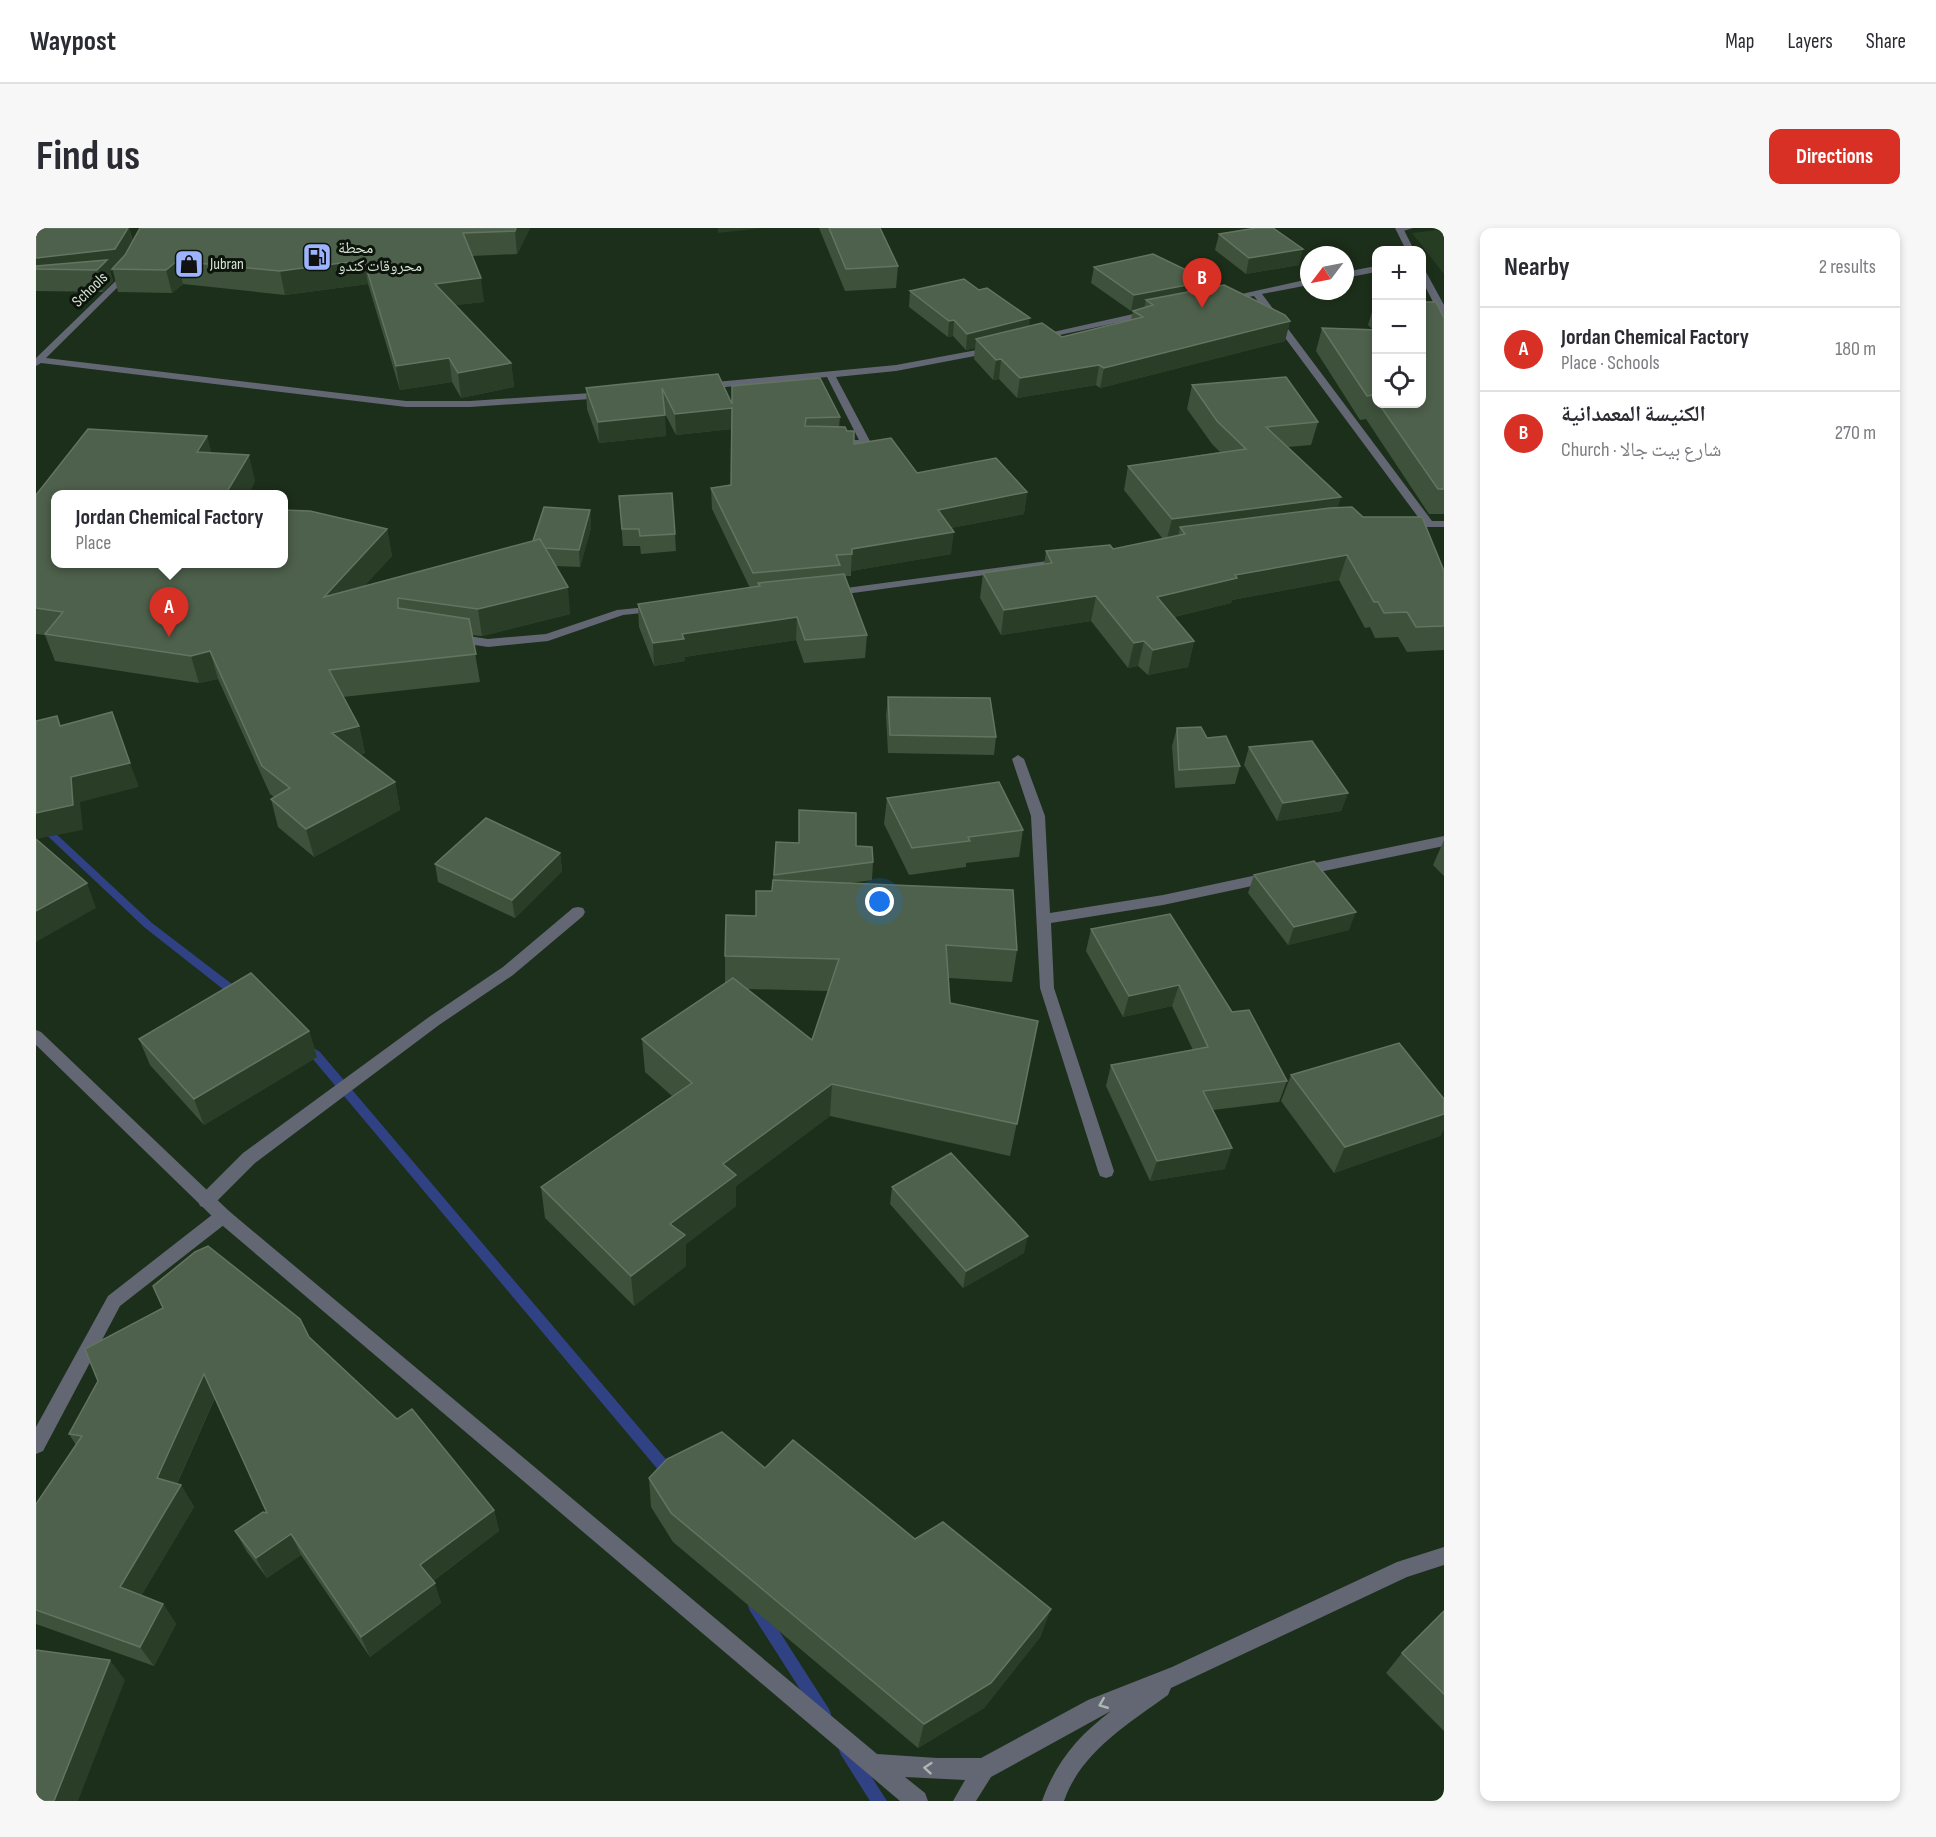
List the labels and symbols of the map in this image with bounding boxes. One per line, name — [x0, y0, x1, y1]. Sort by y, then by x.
place label: محطة محروقات كندو — [338, 239, 422, 276]
fuel station icon: محطة محروقات كندو — [301, 241, 333, 273]
north arrow — [1300, 246, 1354, 300]
shop icon: Jubran — [173, 248, 205, 280]
place label: Jubran — [209, 255, 244, 274]
pin: B — [1182, 259, 1222, 308]
street label: Schools — [68, 268, 112, 311]
pin: A — [150, 588, 188, 637]
your location — [865, 887, 894, 916]
one-way arrow — [1099, 1697, 1110, 1709]
one-way arrow — [923, 1762, 932, 1775]

